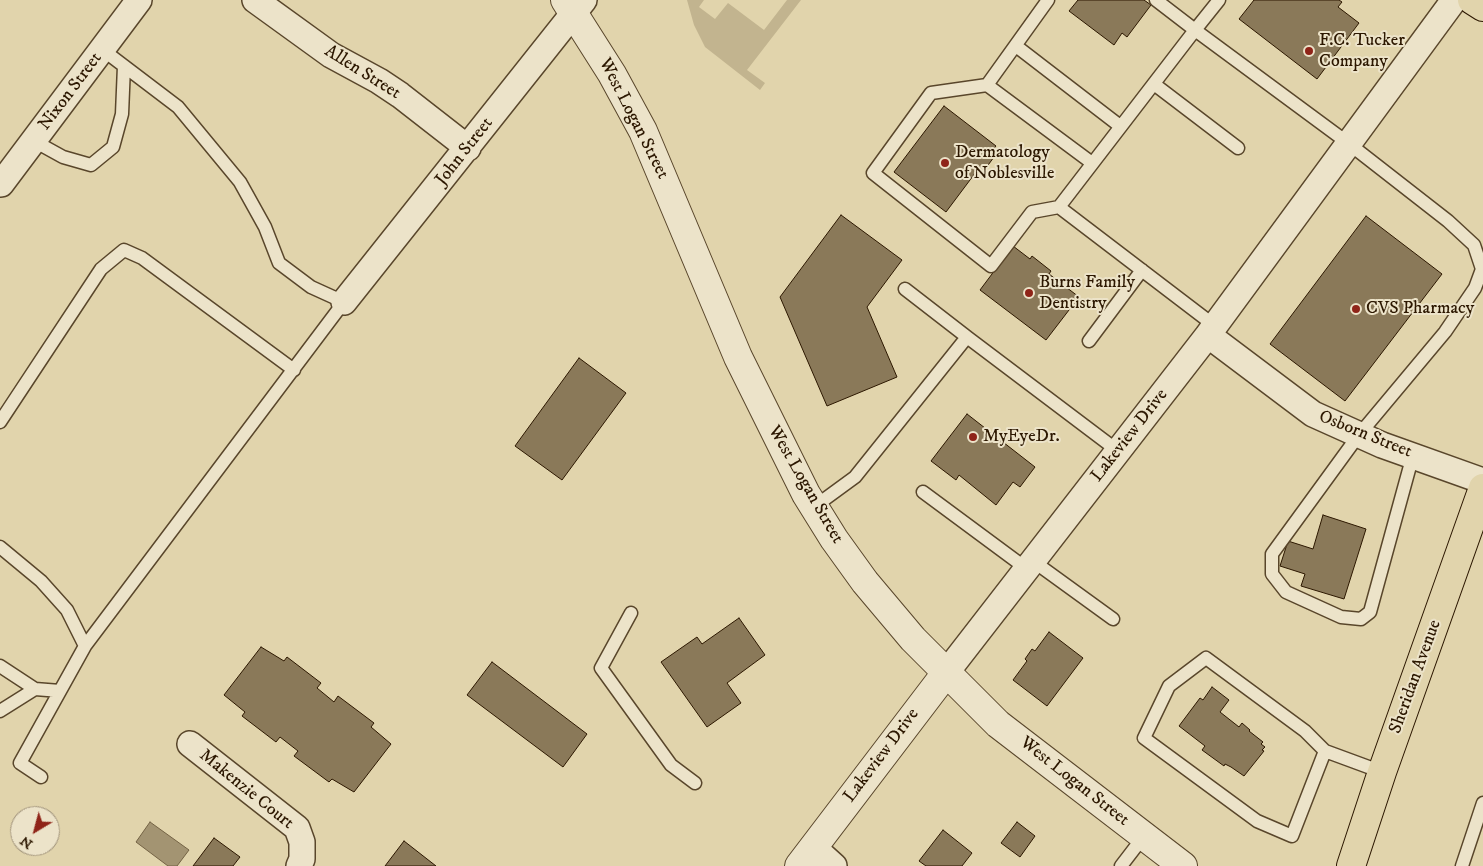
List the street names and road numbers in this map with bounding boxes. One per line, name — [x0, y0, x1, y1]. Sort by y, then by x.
street label: Allen Street — [320, 41, 404, 105]
street label: Nixon Street — [35, 49, 107, 135]
street label: West Logan Street — [593, 55, 673, 183]
street label: John Street — [432, 114, 498, 190]
street label: Lakeview Drive — [1087, 385, 1173, 487]
street label: Osborn Street — [1315, 407, 1415, 463]
street label: West Logan Street — [762, 422, 848, 548]
street label: Sheridan Avenue — [1385, 617, 1447, 737]
street label: Lakeview Drive — [840, 705, 924, 807]
street label: West Logan Street — [1015, 733, 1133, 831]
street label: Makenzie Court — [194, 745, 298, 835]

